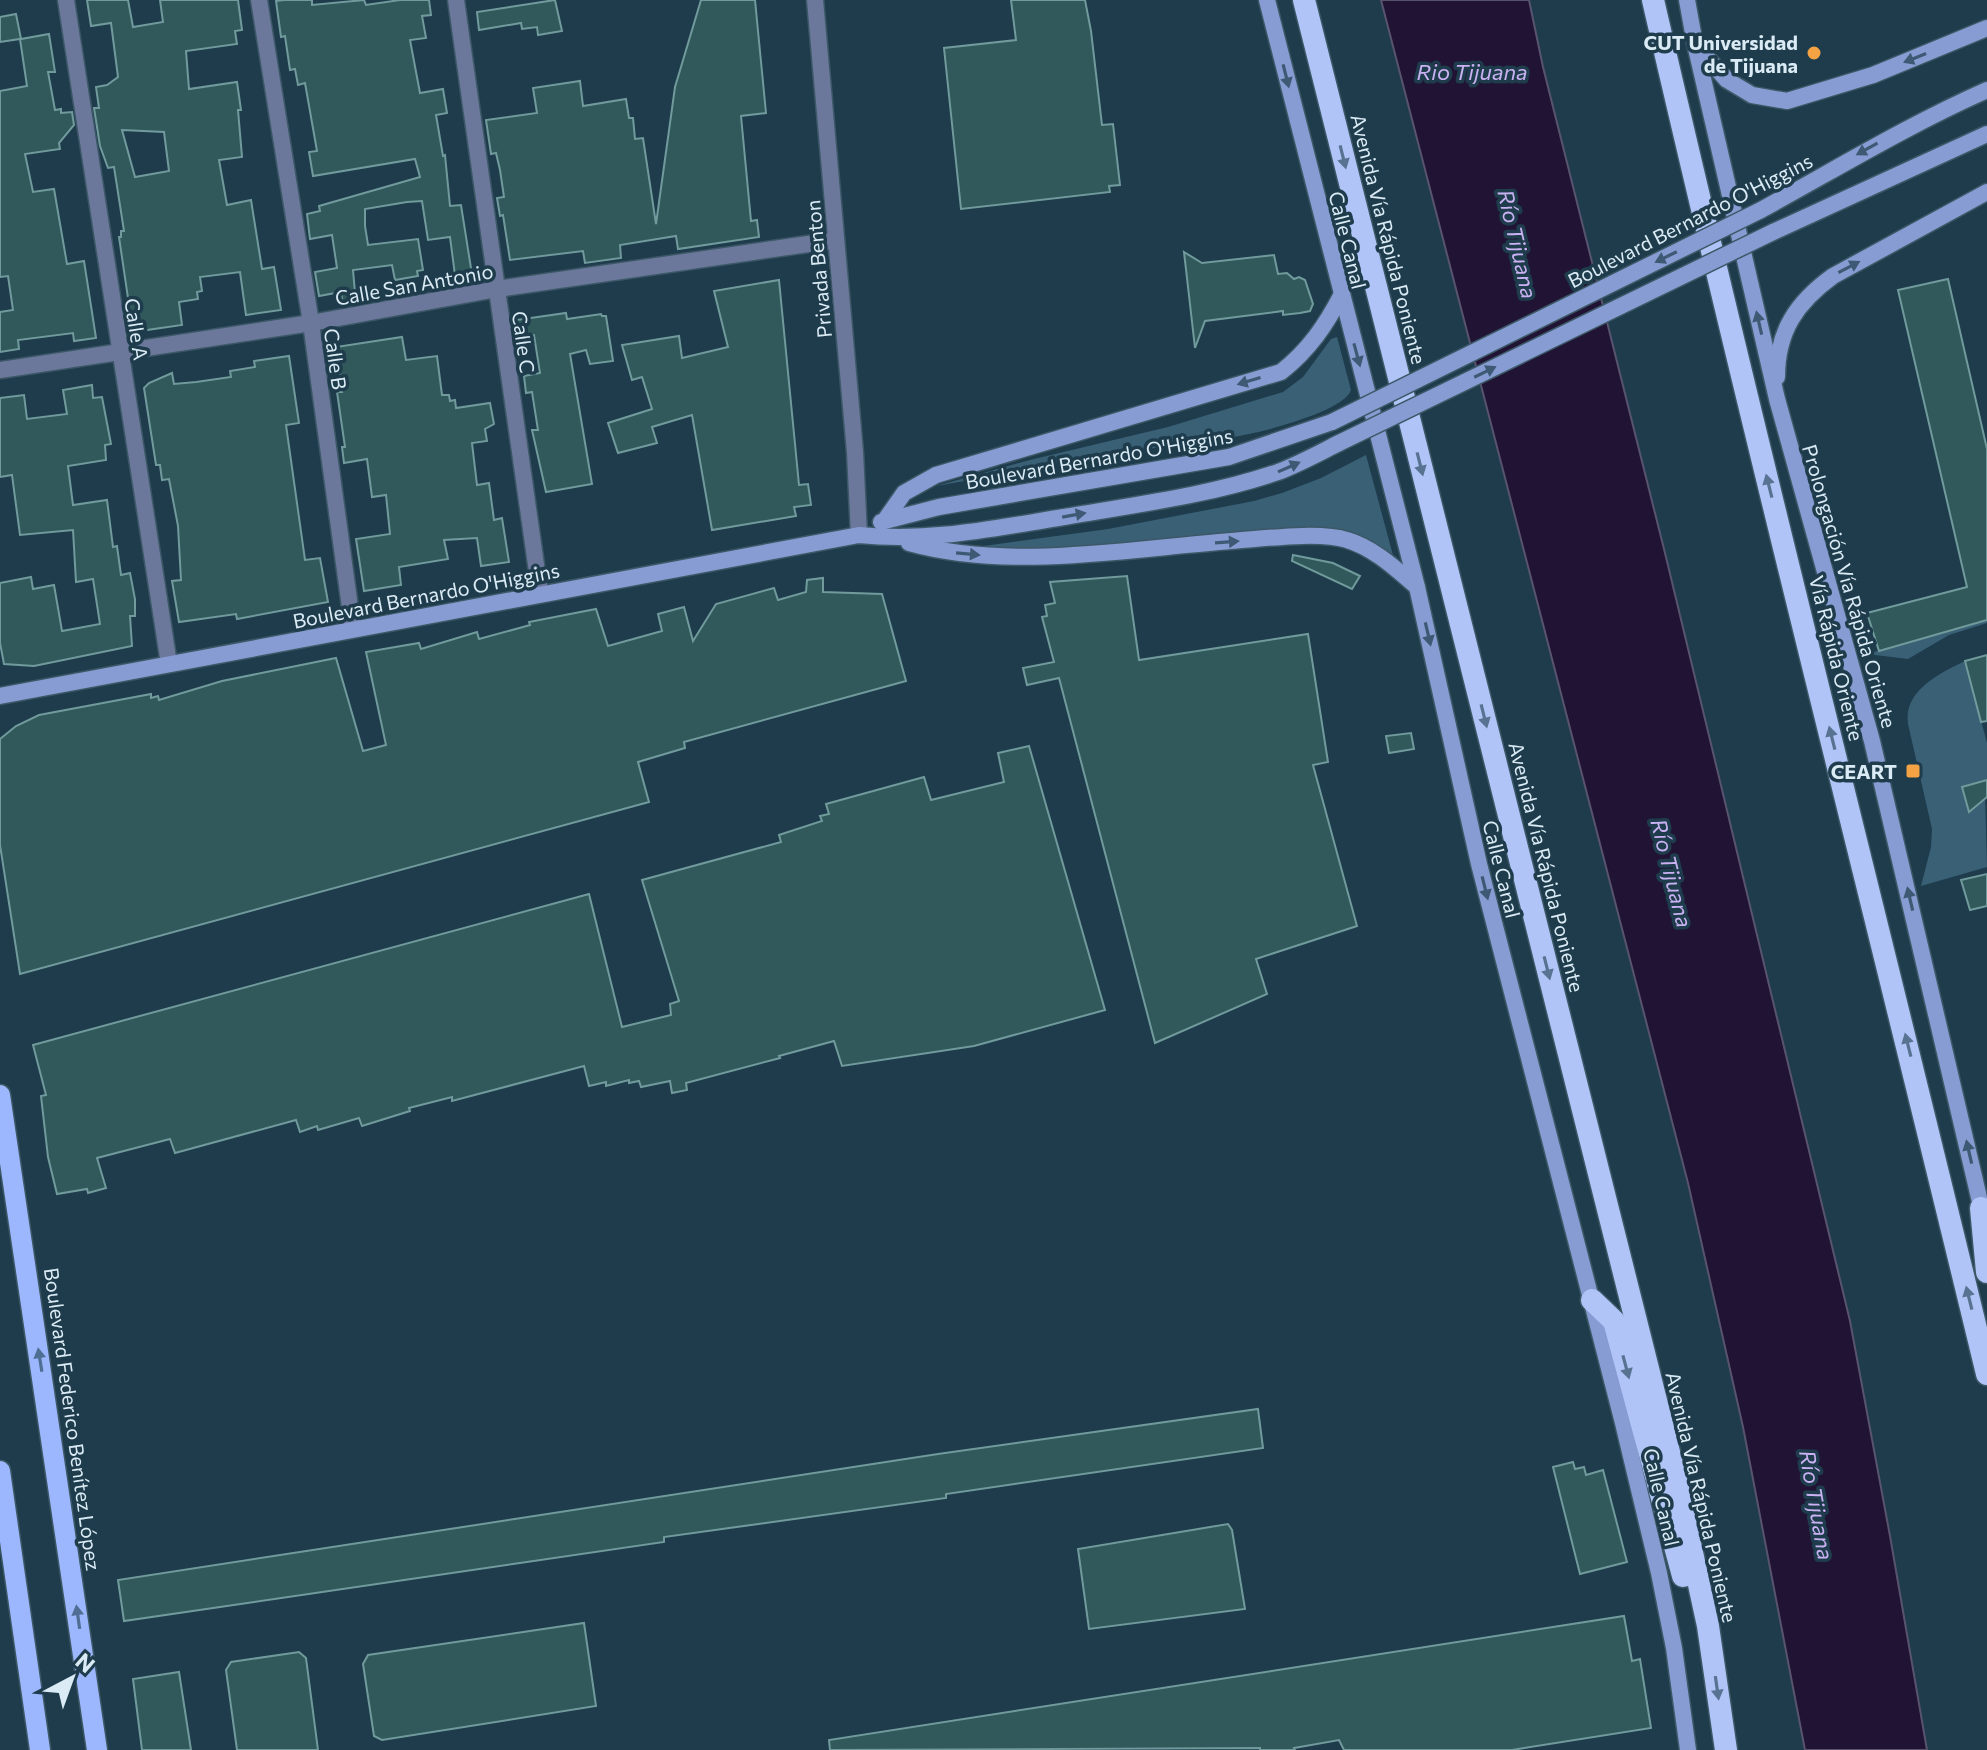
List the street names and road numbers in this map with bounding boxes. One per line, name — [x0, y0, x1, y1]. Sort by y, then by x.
street label: Avenida Vía Rápida Poniente — [1346, 112, 1432, 366]
street label: Boulevard Bernardo O'Higgins — [1564, 148, 1816, 292]
street label: Calle Canal — [1324, 189, 1372, 291]
street label: Privada Benton — [800, 199, 836, 339]
street label: Calle San Antonio — [333, 258, 495, 310]
street label: Calle A — [120, 296, 154, 362]
street label: Calle C — [508, 309, 540, 375]
street label: Calle B — [320, 327, 352, 391]
street label: Boulevard Bernardo O'Higgins — [963, 423, 1235, 493]
street label: Prolongación Vía Rápida Oriente — [1798, 442, 1902, 730]
street label: Boulevard Bernardo O'Higgins — [291, 557, 561, 633]
street label: Vía Rápida Oriente — [1805, 573, 1869, 743]
street label: Avenida Vía Rápida Poniente — [1504, 740, 1590, 994]
street label: Calle Canal — [1478, 818, 1526, 920]
street label: Boulevard Federico Benítez López — [40, 1266, 106, 1572]
street label: Avenida Vía Rápida Poniente — [1661, 1369, 1743, 1625]
street label: Calle Canal — [1639, 1446, 1685, 1548]

